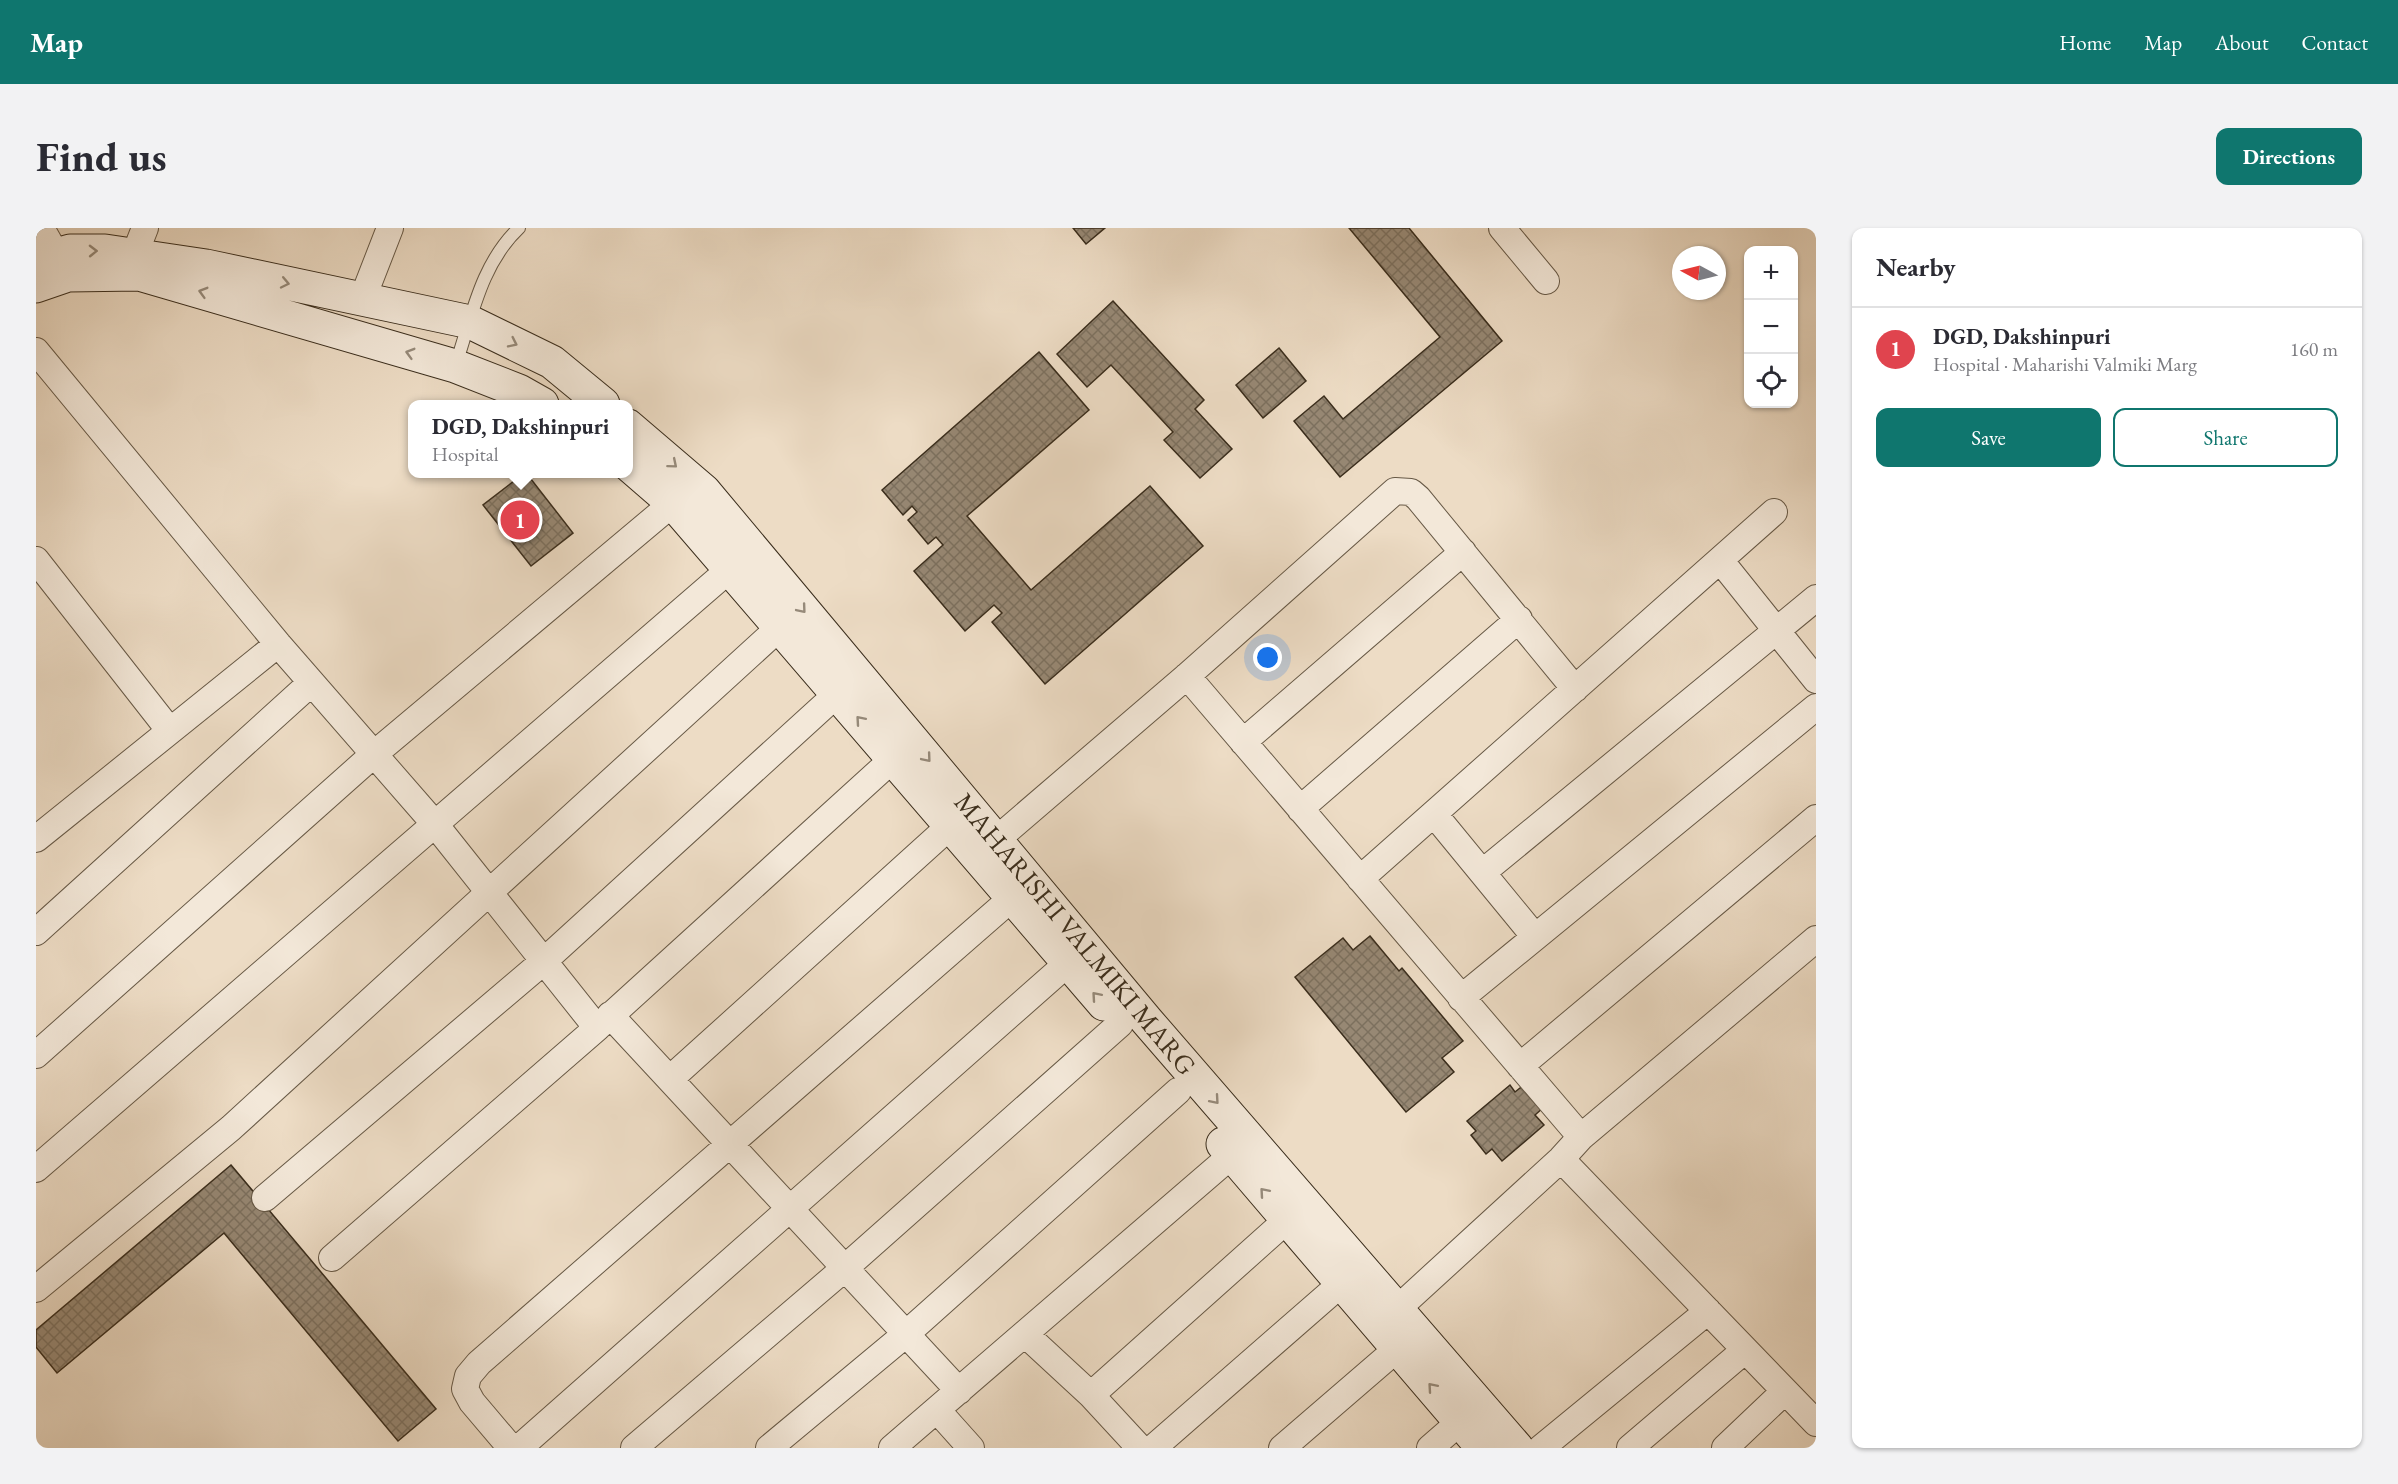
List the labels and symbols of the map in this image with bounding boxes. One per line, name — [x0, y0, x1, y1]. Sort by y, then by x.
one-way arrow — [89, 245, 98, 257]
north arrow — [1672, 246, 1726, 300]
one-way arrow — [280, 276, 290, 289]
one-way arrow — [198, 287, 209, 299]
one-way arrow — [507, 335, 518, 347]
one-way arrow — [405, 348, 416, 360]
one-way arrow — [666, 457, 677, 468]
pin: 1 — [500, 498, 540, 542]
one-way arrow — [795, 602, 806, 613]
your location — [1253, 643, 1282, 672]
one-way arrow — [856, 716, 867, 727]
one-way arrow — [920, 752, 931, 763]
street label: MAHARISHI VALMIKI MARG — [947, 785, 1204, 1082]
one-way arrow — [1092, 992, 1103, 1003]
one-way arrow — [1208, 1093, 1219, 1104]
one-way arrow — [1260, 1188, 1271, 1199]
one-way arrow — [1428, 1383, 1439, 1394]

